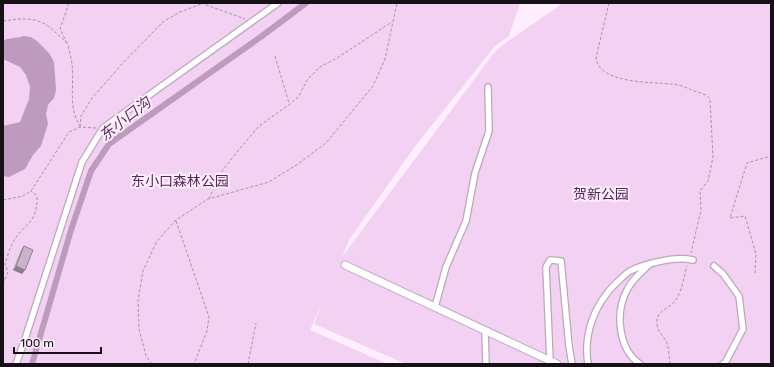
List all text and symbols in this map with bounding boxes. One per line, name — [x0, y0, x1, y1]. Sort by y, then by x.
water label: 东小口沟 — [96, 92, 156, 145]
park label: 东小口森林公园 — [131, 173, 229, 190]
park label: 贺新公园 — [573, 186, 629, 203]
scale bar — [14, 329, 101, 355]
text: 100 m — [20, 336, 54, 350]

